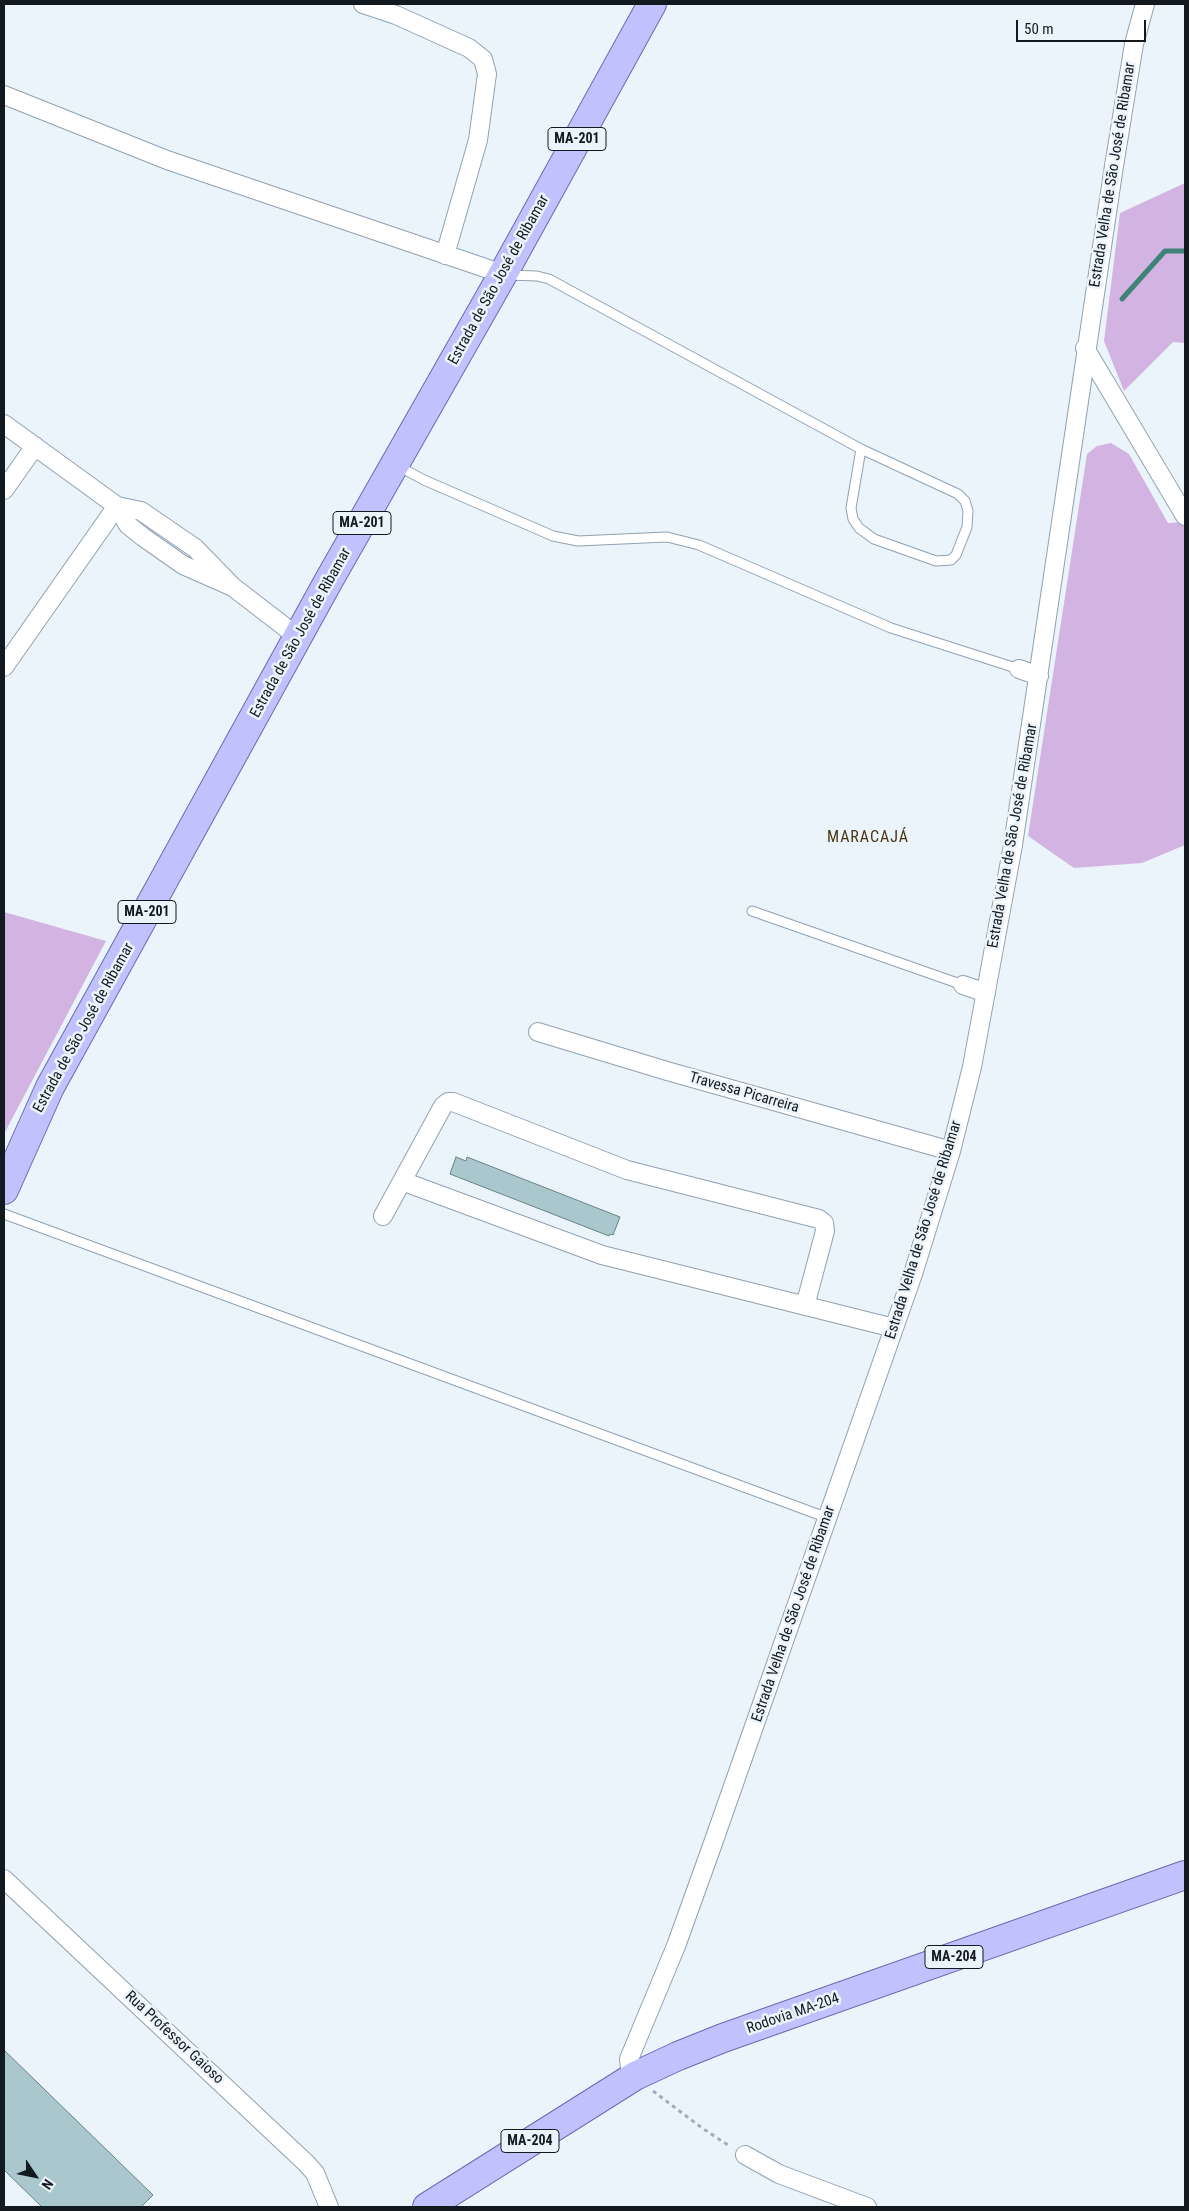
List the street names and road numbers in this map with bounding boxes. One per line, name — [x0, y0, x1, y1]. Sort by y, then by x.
street label: Estrada Velha de São José de Ribamar — [1086, 61, 1140, 289]
road number: MA-201 — [548, 128, 606, 150]
street label: Estrada de São José de Ribamar — [445, 192, 553, 368]
road number: MA-201 — [333, 512, 391, 534]
street label: Estrada de São José de Ribamar — [247, 545, 355, 721]
street label: Estrada Velha de São José de Ribamar — [984, 722, 1042, 950]
road number: MA-201 — [118, 900, 176, 924]
street label: Estrada de São José de Ribamar — [30, 940, 138, 1116]
street label: Travessa Picarreira — [687, 1069, 801, 1117]
street label: Estrada Velha de São José de Ribamar — [882, 1119, 966, 1341]
street label: Estrada Velha de São José de Ribamar — [748, 1503, 840, 1725]
road number: MA-204 — [925, 1945, 983, 1968]
street label: Rua Professor Gaioso — [121, 1988, 227, 2088]
street label: Rodovia MA-204 — [744, 1990, 842, 2038]
road number: MA-204 — [501, 2130, 559, 2152]

